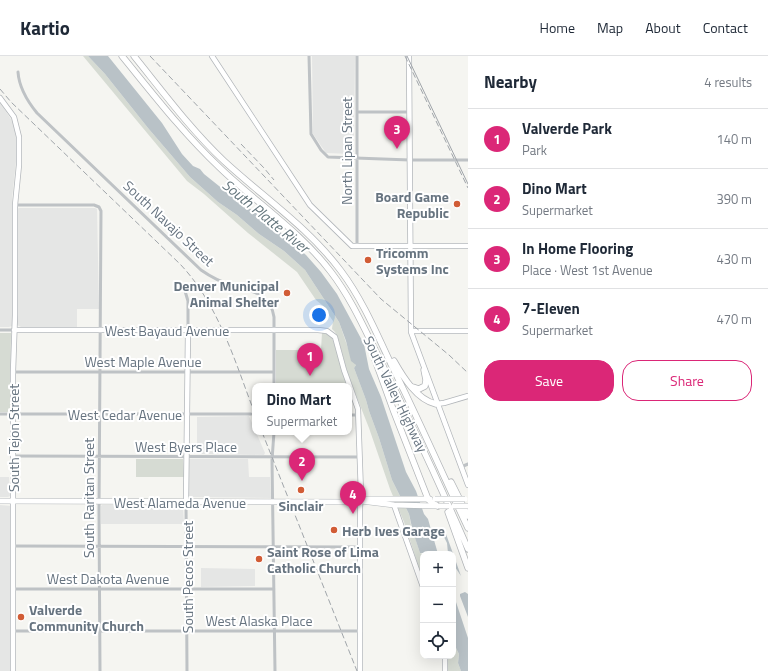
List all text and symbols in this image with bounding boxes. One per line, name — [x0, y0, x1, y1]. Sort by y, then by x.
text: Kartio — [20, 13, 70, 42]
text: Home — [540, 17, 575, 38]
text: Map — [597, 17, 623, 38]
text: About — [645, 17, 681, 38]
text: Contact — [703, 17, 748, 38]
text: Nearby — [484, 69, 537, 95]
text: 4 results — [704, 72, 752, 92]
street label: North Lipan Street — [336, 97, 357, 205]
pin: 3 — [384, 116, 410, 149]
text: Valverde Park — [522, 117, 612, 140]
text: 1 — [493, 129, 501, 149]
text: 140 m — [716, 129, 752, 149]
text: Park — [522, 140, 547, 160]
water label: South Platte River — [217, 174, 316, 260]
street label: South Navajo Street — [119, 175, 219, 271]
text: Dino Mart — [522, 177, 587, 200]
place label: Board Game Republic — [375, 186, 449, 223]
text: 2 — [493, 189, 501, 209]
text: 390 m — [716, 189, 752, 209]
marker: Board Game Republic — [452, 199, 462, 209]
text: Supermarket — [522, 200, 593, 220]
text: In Home Flooring — [522, 237, 633, 260]
place label: Tricomm Systems Inc — [376, 242, 449, 279]
text: 3 — [493, 249, 501, 269]
text: 430 m — [716, 249, 752, 269]
marker: Tricomm Systems Inc — [363, 255, 373, 265]
text: Place · West 1st Avenue — [522, 260, 653, 280]
place label: Denver Municipal Animal Shelter — [173, 275, 279, 312]
marker: Denver Municipal Animal Shelter — [282, 288, 292, 298]
text: 7-Eleven — [522, 297, 580, 320]
your location — [309, 305, 329, 325]
text: 4 — [493, 309, 501, 329]
text: 470 m — [716, 309, 752, 329]
street label: West Bayaud Avenue — [105, 320, 229, 341]
text: Supermarket — [522, 320, 593, 340]
street label: South Valley Highway — [359, 332, 433, 456]
pin: 1 — [297, 343, 323, 376]
street label: West Maple Avenue — [84, 351, 202, 372]
button: Save — [484, 360, 614, 401]
button: Share — [622, 360, 752, 401]
popup — [252, 383, 352, 435]
street label: South Tejon Street — [3, 384, 24, 492]
text: Dino Mart — [267, 388, 331, 411]
street label: West Cedar Avenue — [68, 404, 182, 425]
text: Supermarket — [267, 411, 337, 431]
street label: West Byers Place — [135, 436, 237, 457]
street label: South Raritan Street — [78, 438, 99, 558]
pin: 2 — [289, 448, 315, 481]
pin: 4 — [340, 481, 366, 514]
marker: Sinclair — [296, 485, 306, 495]
street label: West Alameda Avenue — [114, 492, 246, 513]
place label: Sinclair — [279, 495, 323, 516]
place label: Herb Ives Garage — [342, 520, 445, 541]
street label: South Pecos Street — [177, 521, 198, 633]
marker: Herb Ives Garage — [329, 525, 339, 535]
place label: Saint Rose of Lima Catholic Church — [267, 541, 379, 578]
map controls — [420, 551, 456, 659]
button: + — [420, 551, 456, 587]
marker: Saint Rose of Lima Catholic Church — [254, 554, 264, 564]
street label: West Dakota Avenue — [47, 568, 169, 589]
button: − — [420, 587, 456, 623]
place label: Valverde Community Church — [29, 599, 144, 636]
street label: West Alaska Place — [205, 610, 313, 631]
marker: Valverde Community Church — [16, 612, 26, 622]
button: locate — [420, 623, 456, 659]

